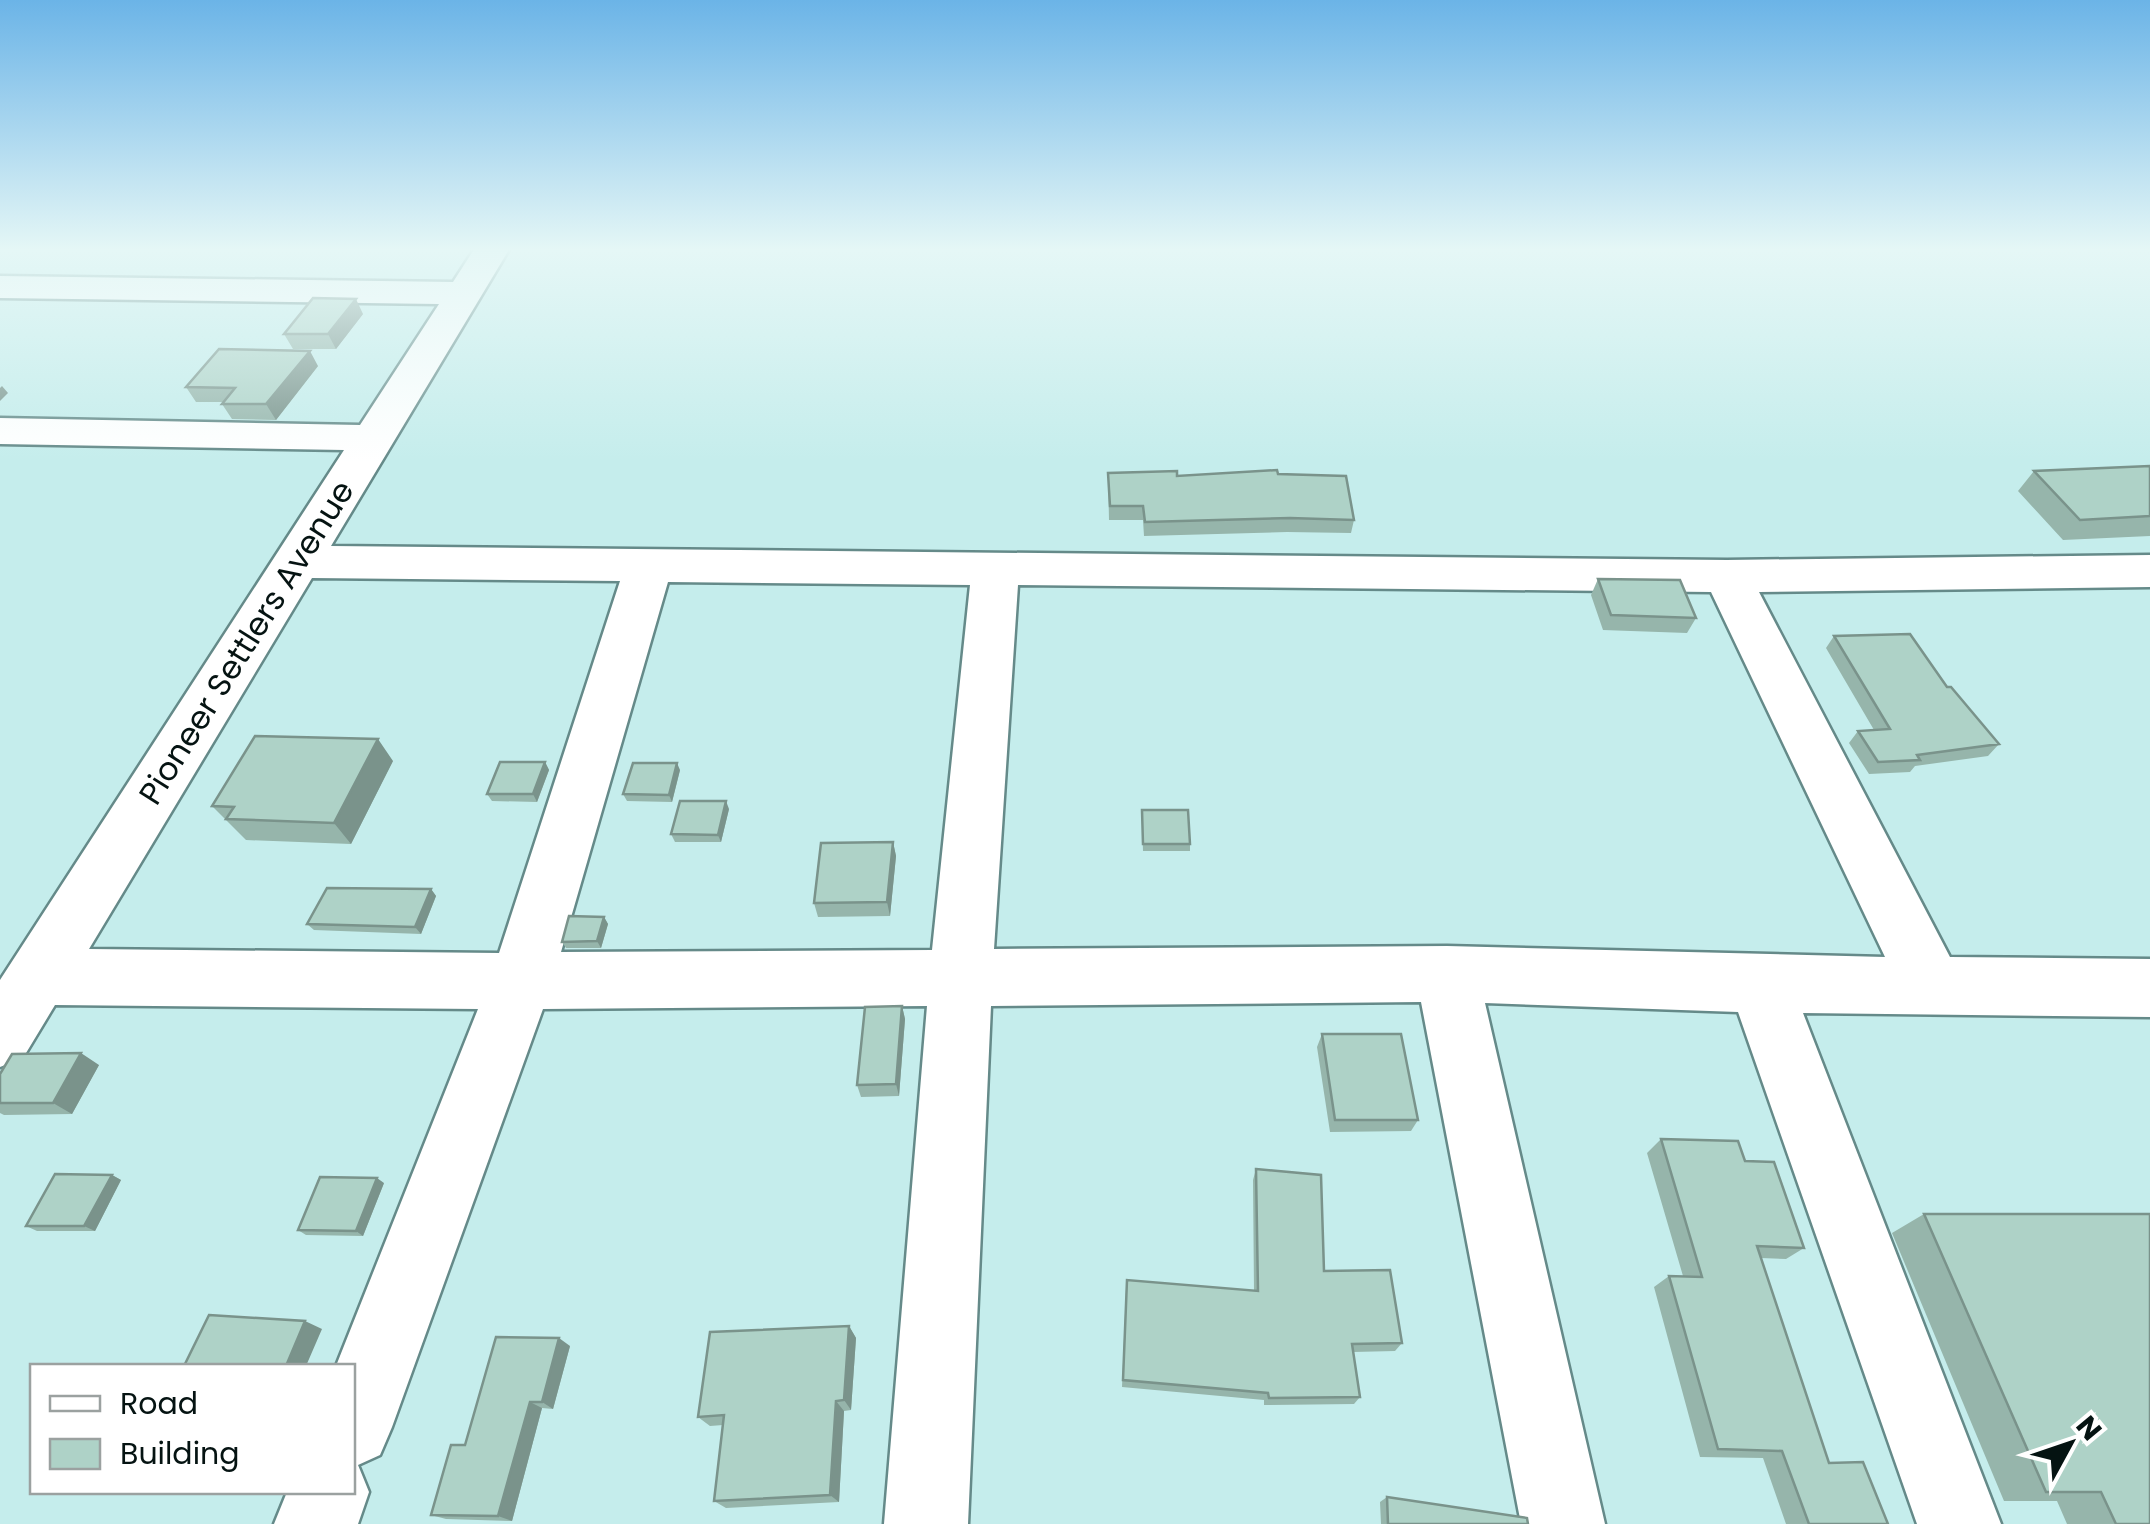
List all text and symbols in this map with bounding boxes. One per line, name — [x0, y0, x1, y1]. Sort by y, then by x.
street label: Pioneer Settlers Avenue — [128, 471, 364, 813]
legend — [30, 1364, 355, 1494]
text: Road — [120, 1382, 198, 1425]
north arrow — [2020, 1394, 2120, 1494]
text: N — [2067, 1408, 2110, 1449]
text: Building — [120, 1432, 240, 1475]

